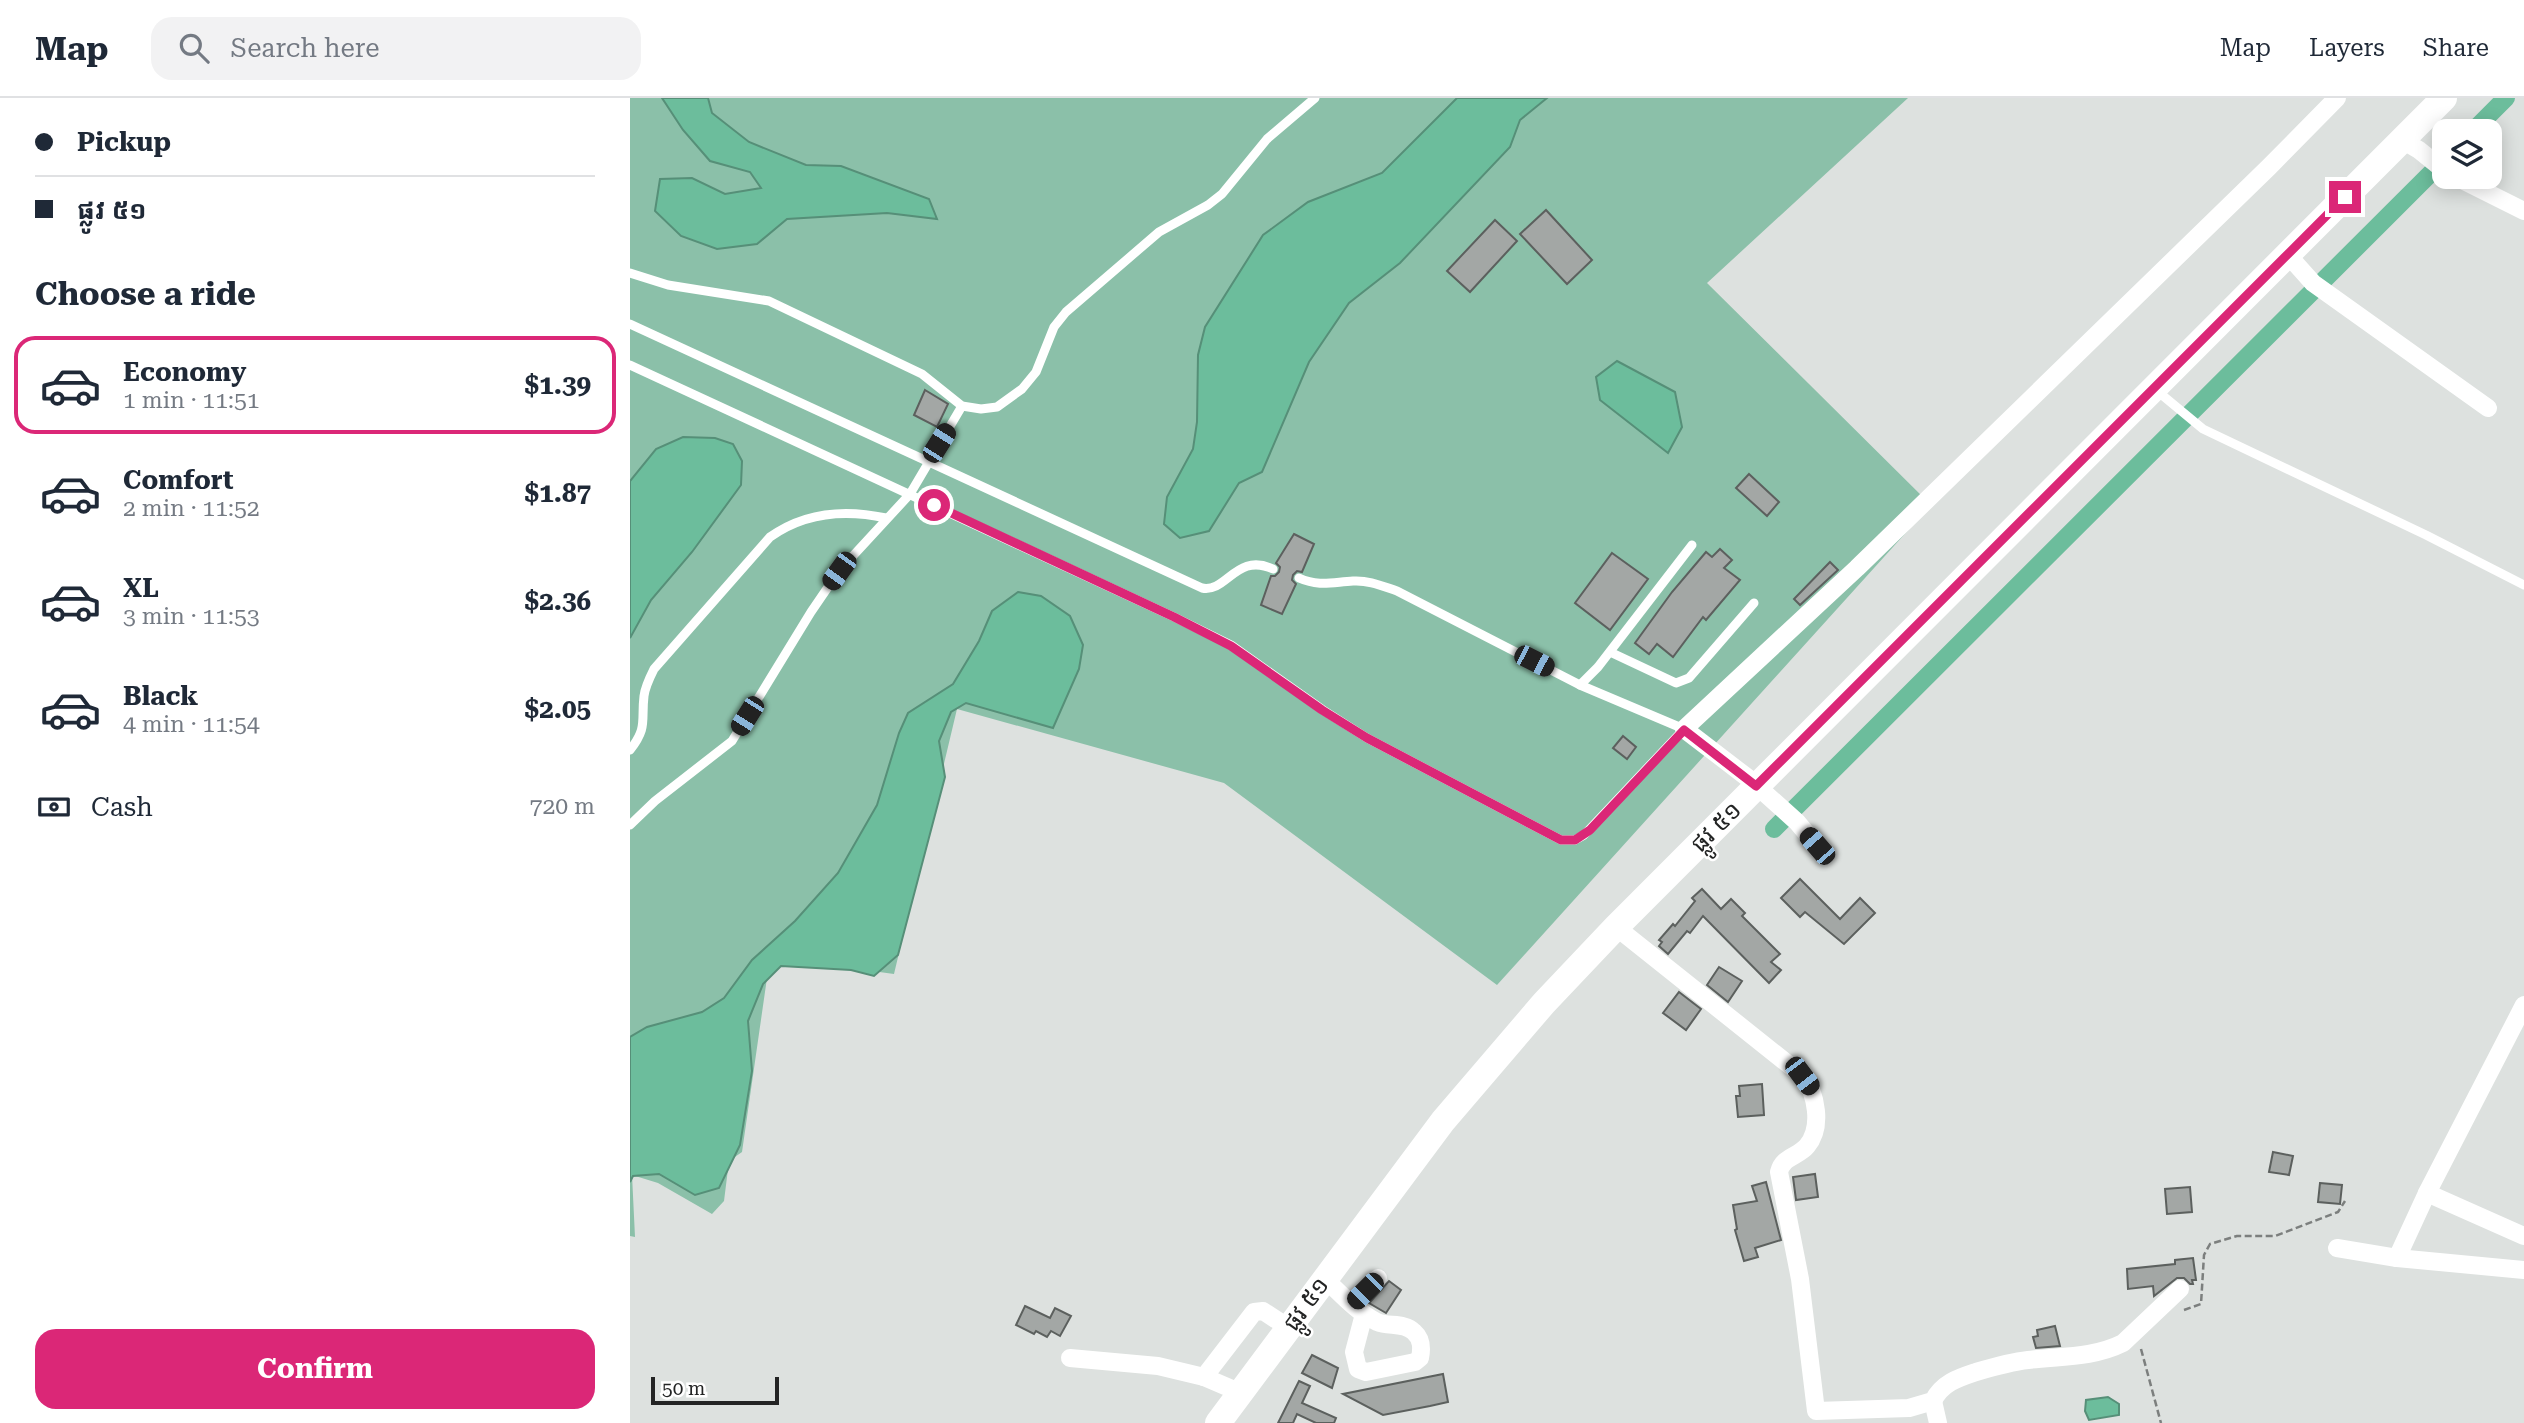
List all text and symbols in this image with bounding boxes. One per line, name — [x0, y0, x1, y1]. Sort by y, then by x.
search box — [151, 17, 641, 80]
text: Map — [35, 29, 109, 68]
icon: search — [175, 29, 213, 67]
text: Search here — [231, 33, 380, 63]
text: Map — [2220, 34, 2271, 62]
text: Layers — [2309, 34, 2385, 62]
text: Share — [2423, 34, 2489, 62]
map controls — [2432, 119, 2502, 189]
button: layers — [2432, 119, 2502, 189]
text: Pickup — [77, 127, 171, 157]
route end — [2329, 181, 2361, 213]
text: ផ្លូវ ៥១ — [77, 195, 147, 225]
text: Choose a ride — [35, 275, 256, 313]
icon: car — [39, 354, 102, 417]
text: Economy — [123, 357, 246, 387]
text: $1.39 — [525, 370, 591, 400]
text: 1 min · 11:51 — [123, 387, 260, 414]
car — [919, 420, 960, 466]
icon: car — [39, 462, 102, 525]
text: Comfort — [123, 465, 233, 495]
text: $1.87 — [525, 478, 591, 508]
route start — [918, 489, 950, 521]
text: 2 min · 11:52 — [123, 495, 260, 522]
car — [819, 548, 860, 594]
icon: car — [39, 570, 102, 633]
text: XL — [123, 573, 159, 603]
text: $2.36 — [525, 586, 591, 616]
text: 3 min · 11:53 — [123, 603, 260, 630]
car — [1511, 642, 1558, 680]
icon: car — [39, 678, 102, 741]
text: Black — [123, 681, 198, 711]
car — [727, 693, 768, 739]
text: $2.05 — [525, 694, 591, 724]
text: 4 min · 11:54 — [123, 711, 260, 738]
icon: cash — [35, 788, 73, 826]
text: Cash — [91, 792, 153, 822]
text: 720 m — [530, 793, 595, 820]
street label: ផ្លូវ ៥១ — [1685, 796, 1753, 864]
car — [1796, 823, 1839, 869]
car — [1781, 1053, 1824, 1099]
car — [1343, 1269, 1388, 1313]
street label: ផ្លូវ ៥១ — [1277, 1272, 1341, 1341]
button: Confirm — [35, 1329, 595, 1409]
scale bar — [651, 1374, 779, 1406]
text: 50 m — [662, 1377, 705, 1400]

